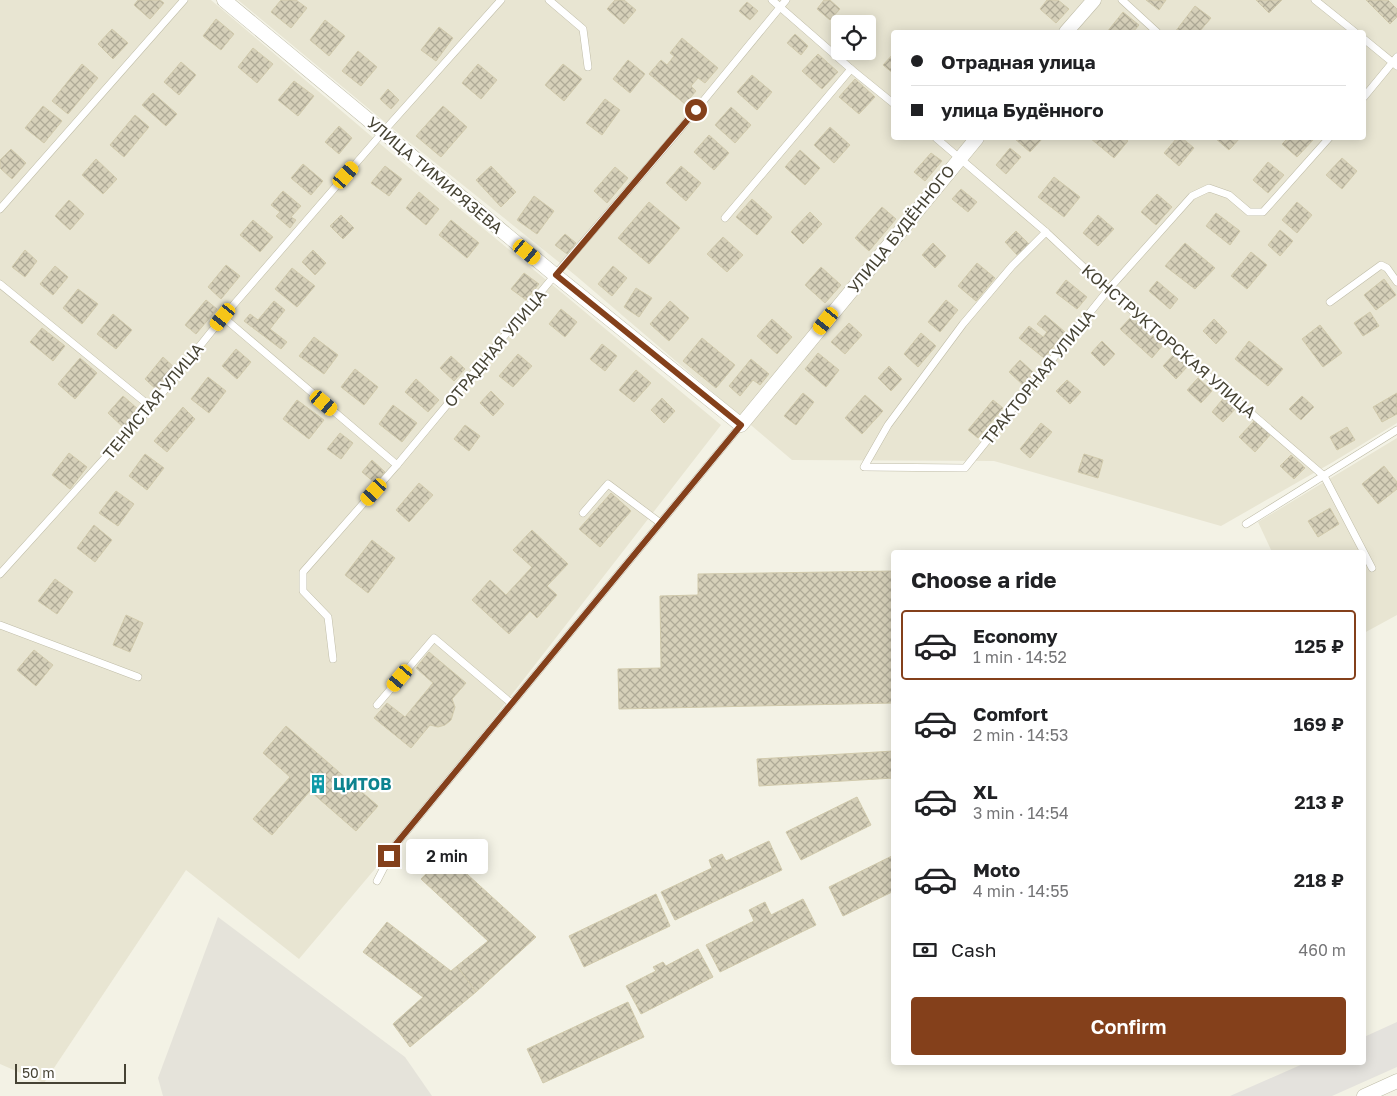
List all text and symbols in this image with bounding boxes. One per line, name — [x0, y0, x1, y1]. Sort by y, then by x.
map controls — [831, 15, 876, 60]
button: locate — [831, 15, 876, 60]
text: Отрадная улица — [941, 50, 1096, 73]
text: улица Будённого — [941, 98, 1104, 121]
route start — [685, 99, 707, 121]
street label: УЛИЦА ТИМИРЯЗЕВА — [363, 112, 507, 238]
car — [330, 159, 361, 191]
street label: УЛИЦА БУДЁННОГО — [843, 161, 959, 297]
car — [510, 237, 543, 267]
street label: КОНСТРУКТОРСКАЯ УЛИЦА — [1078, 260, 1260, 422]
street label: ОТРАДНАЯ УЛИЦА — [440, 285, 550, 411]
car — [207, 301, 238, 333]
car — [810, 305, 841, 337]
street label: ТРАКТОРНАЯ УЛИЦА — [977, 305, 1099, 448]
street label: ТЕНИСТАЯ УЛИЦА — [99, 339, 208, 463]
car — [307, 388, 340, 418]
car — [358, 476, 389, 508]
text: Choose a ride — [911, 566, 1057, 593]
icon: car — [913, 623, 958, 668]
text: Economy — [973, 624, 1058, 647]
text: 125 ₽ — [1294, 634, 1344, 657]
text: 1 min · 14:52 — [973, 647, 1067, 667]
car — [384, 662, 415, 694]
icon: car — [913, 701, 958, 746]
text: Comfort — [973, 702, 1048, 725]
text: 169 ₽ — [1293, 712, 1344, 735]
text: 2 min · 14:53 — [973, 725, 1068, 745]
building icon: ЦИТОВ — [307, 773, 329, 795]
place label: ЦИТОВ — [333, 774, 391, 794]
icon: car — [913, 779, 958, 824]
text: XL — [973, 780, 998, 803]
text: 213 ₽ — [1294, 790, 1344, 813]
text: 3 min · 14:54 — [973, 803, 1069, 823]
callout: 2 min — [406, 838, 489, 874]
route end — [378, 845, 400, 867]
text: 2 min — [426, 846, 468, 866]
icon: car — [913, 857, 958, 902]
text: Moto — [973, 858, 1020, 881]
text: 218 ₽ — [1294, 868, 1344, 891]
text: 4 min · 14:55 — [973, 881, 1069, 901]
icon: cash — [911, 936, 939, 964]
text: Cash — [951, 938, 996, 961]
text: 460 m — [1298, 940, 1346, 960]
button: Confirm — [911, 997, 1346, 1055]
scale bar — [15, 1061, 126, 1084]
text: 50 m — [22, 1064, 55, 1081]

